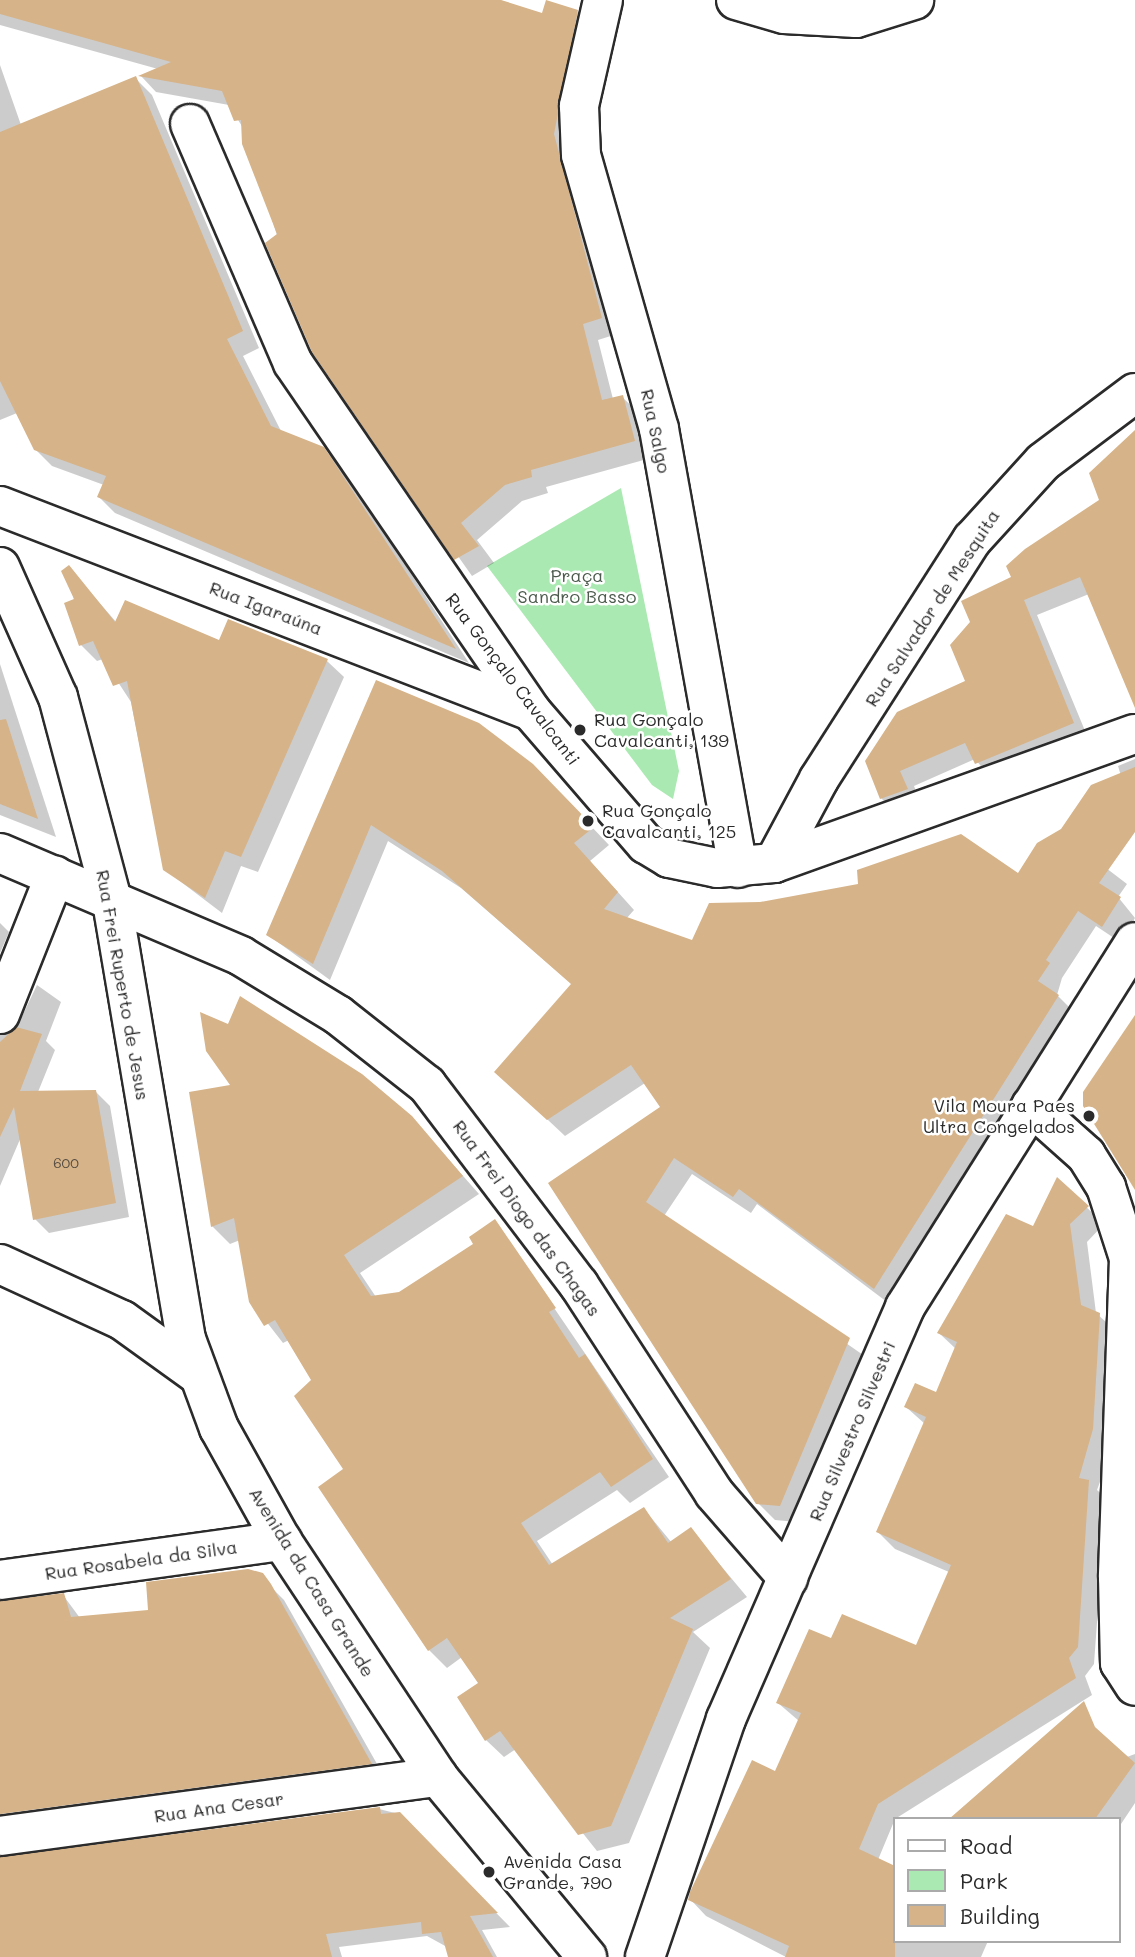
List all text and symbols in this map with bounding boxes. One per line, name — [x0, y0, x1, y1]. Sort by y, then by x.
street label: Rua Salgo — [637, 387, 675, 475]
street label: Rua Salvador de Mesquita — [860, 505, 1004, 711]
park label: Praça Sandro Basso — [518, 565, 636, 608]
street label: Rua Igaraúna — [206, 577, 326, 639]
street label: Rua Gonçalo Cavalcanti — [441, 589, 585, 769]
place label: Rua Gonçalo Cavalcanti, 139 — [594, 709, 729, 752]
marker: Rua Gonçalo Cavalcanti, 139 — [572, 722, 588, 738]
place label: Rua Gonçalo Cavalcanti, 125 — [602, 800, 736, 842]
marker: Rua Gonçalo Cavalcanti, 125 — [580, 813, 596, 829]
street label: Rua Frei Ruperto de Jesus — [92, 868, 154, 1102]
place label: Vila Moura Paes Ultra Congelados — [923, 1095, 1075, 1138]
marker: Vila Moura Paes Ultra Congelados — [1081, 1108, 1097, 1124]
street label: Rua Frei Diogo das Chagas — [449, 1116, 605, 1320]
house number: 600 — [53, 1155, 79, 1171]
street label: Rua Silvestro Silvestri — [804, 1338, 900, 1524]
street label: Avenida da Casa Grande — [245, 1483, 379, 1681]
street label: Rua Rosabela da Silva — [43, 1536, 239, 1584]
street label: Rua Ana Cesar — [153, 1787, 285, 1827]
legend — [894, 1817, 1121, 1943]
text: Road — [960, 1832, 1012, 1859]
place label: Avenida Casa Grande, 790 — [503, 1851, 622, 1894]
marker: Avenida Casa Grande, 790 — [481, 1864, 497, 1880]
text: Park — [960, 1867, 1008, 1894]
text: Building — [960, 1902, 1040, 1929]

